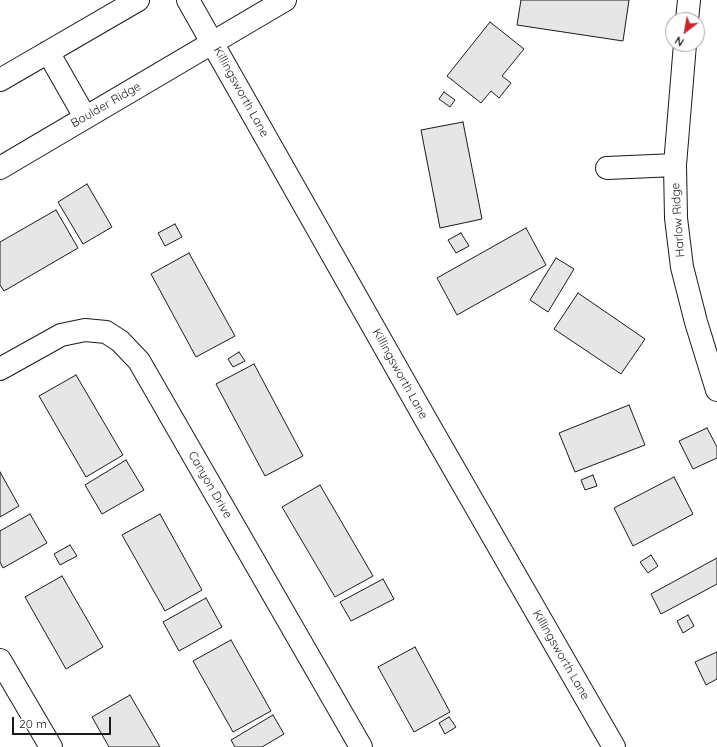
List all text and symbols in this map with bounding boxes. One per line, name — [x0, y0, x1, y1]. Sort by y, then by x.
north arrow — [665, 12, 705, 52]
text: N — [672, 33, 686, 50]
street label: Killingsworth Lane — [210, 44, 272, 140]
street label: Boulder Ridge — [68, 79, 144, 131]
street label: Harlow Ridge — [668, 182, 688, 258]
street label: Killingsworth Lane — [369, 326, 431, 422]
street label: Canyon Drive — [185, 449, 235, 521]
street label: Killingsworth Lane — [529, 608, 593, 702]
scale bar — [14, 709, 113, 735]
text: 20 m — [19, 716, 47, 731]

